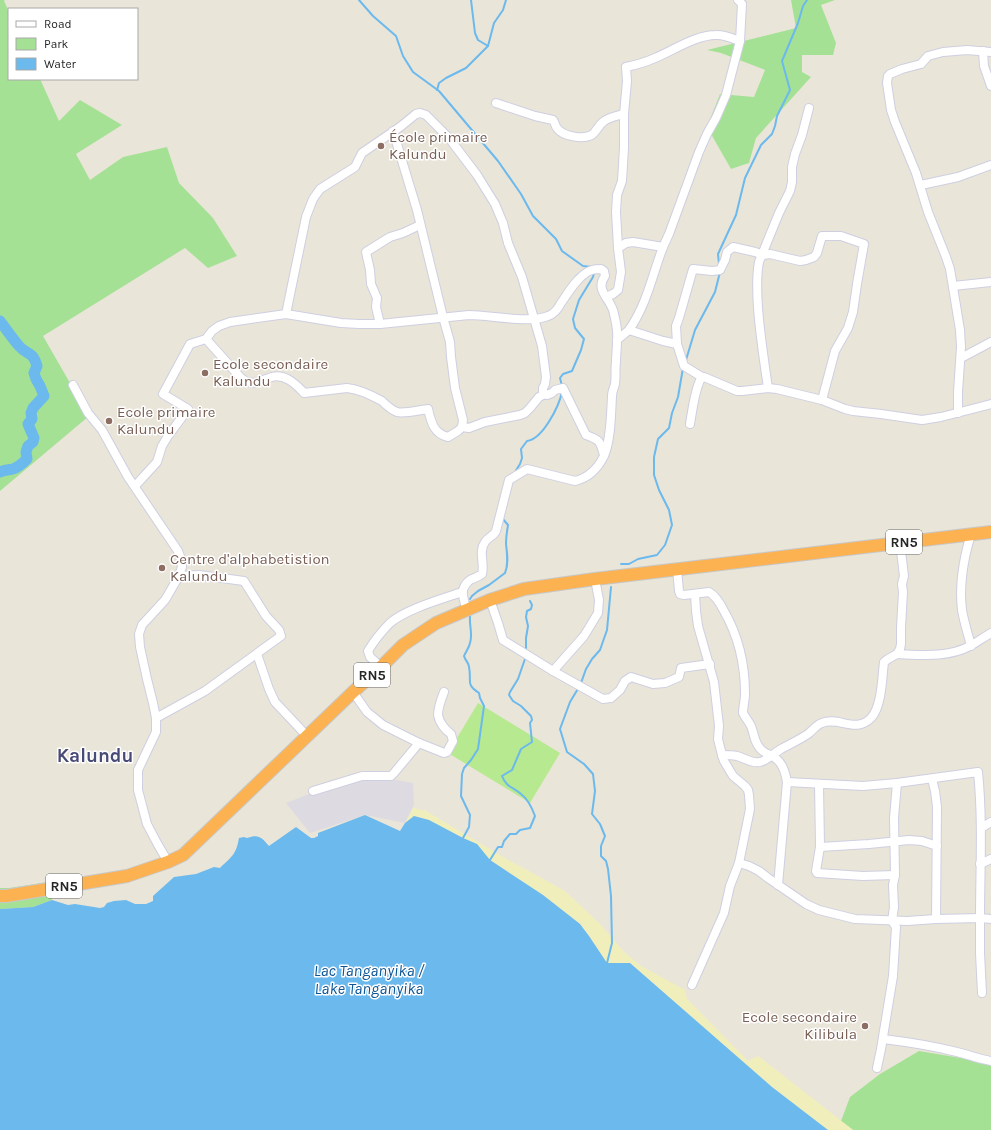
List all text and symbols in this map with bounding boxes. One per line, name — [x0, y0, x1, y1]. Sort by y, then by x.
legend — [8, 8, 138, 80]
text: Road — [44, 17, 72, 31]
text: Park — [44, 37, 69, 51]
text: Water — [44, 57, 77, 71]
place label: École primaire Kalundu — [389, 128, 487, 163]
marker: École primaire Kalundu — [376, 141, 386, 151]
place label: Ecole secondaire Kalundu — [213, 355, 328, 390]
marker: Ecole secondaire Kalundu — [200, 368, 210, 378]
place label: Ecole primaire Kalundu — [117, 403, 215, 438]
marker: Ecole primaire Kalundu — [104, 416, 114, 426]
road number: RN5 — [886, 530, 922, 554]
place label: Centre d'alphabetistion Kalundu — [170, 550, 330, 585]
marker: Centre d'alphabetistion Kalundu — [157, 563, 167, 573]
road number: RN5 — [354, 663, 390, 687]
district label: Kalundu — [57, 745, 133, 767]
road number: RN5 — [46, 874, 82, 898]
water label: Lac Tanganyika / Lake Tanganyika — [314, 961, 425, 998]
place label: Ecole secondaire Kilibula — [742, 1008, 857, 1043]
marker: Ecole secondaire Kilibula — [860, 1021, 870, 1031]

